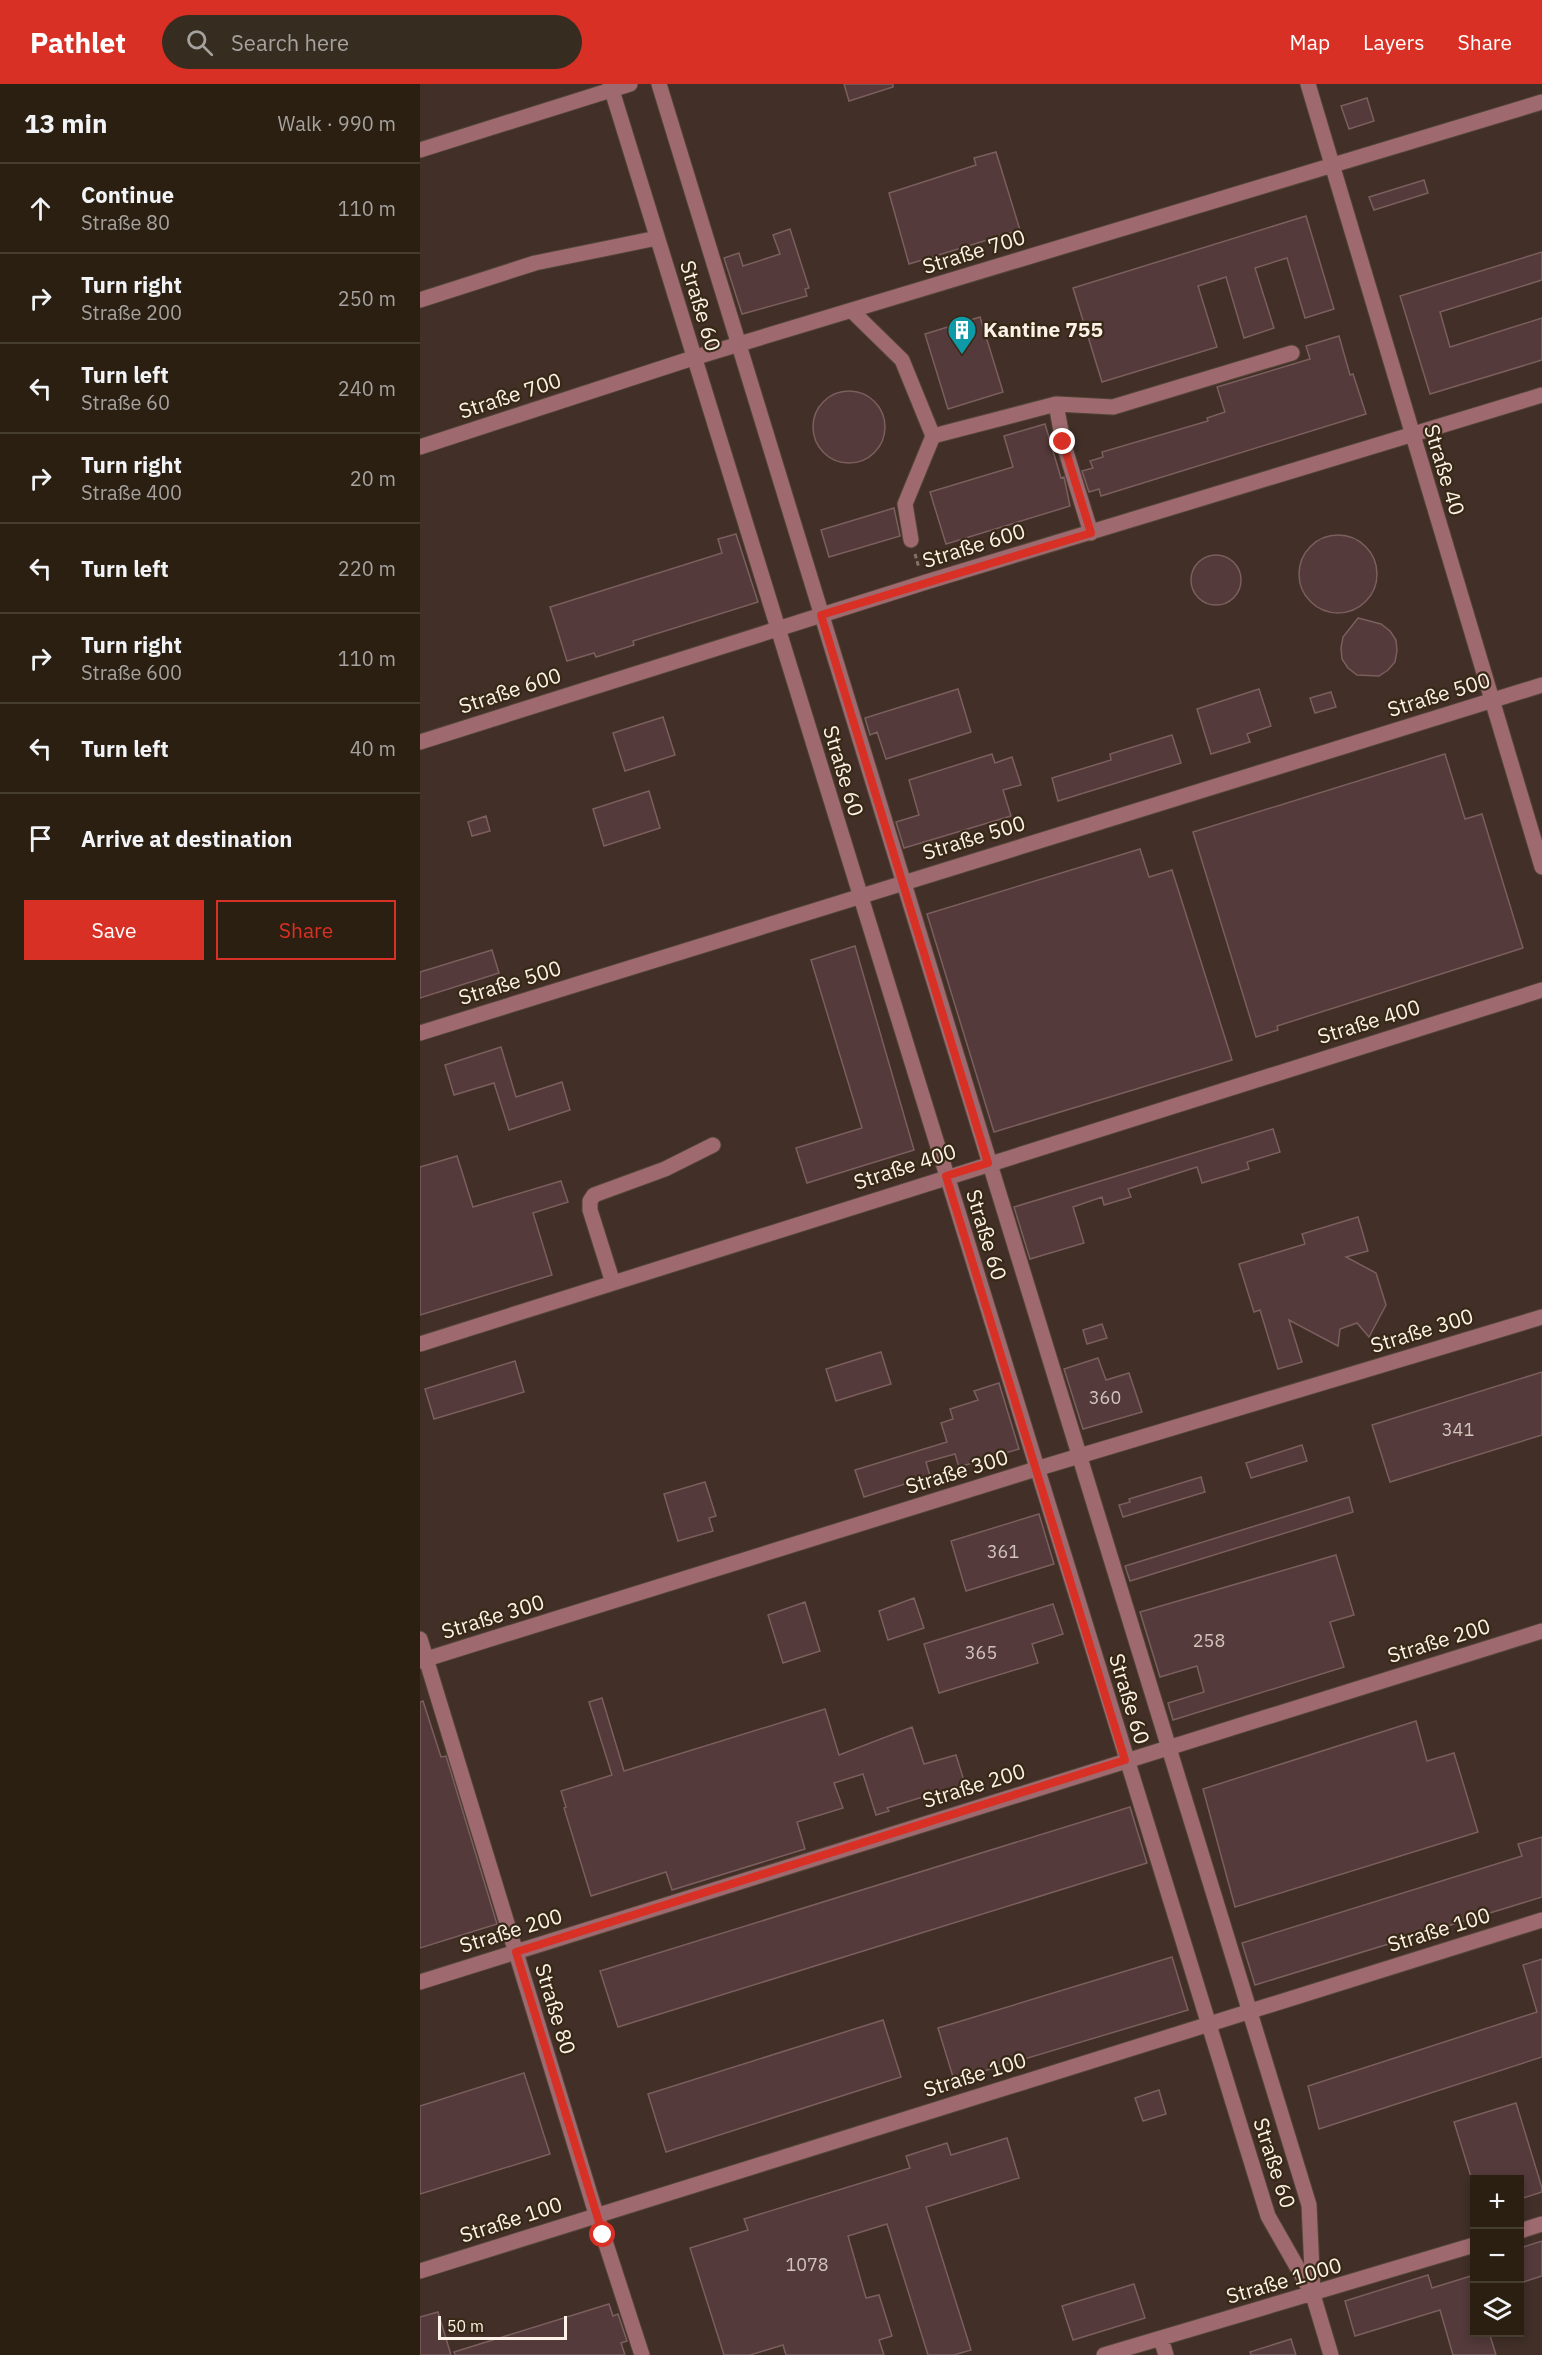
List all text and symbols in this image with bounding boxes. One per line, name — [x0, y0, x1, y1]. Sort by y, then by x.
search box — [162, 15, 582, 69]
text: Pathlet — [30, 24, 126, 61]
icon: search — [183, 26, 216, 59]
text: Search here — [231, 28, 349, 57]
text: Map — [1290, 28, 1330, 56]
text: Layers — [1363, 28, 1425, 56]
text: Share — [1458, 28, 1512, 56]
text: 13 min — [24, 106, 108, 140]
text: Walk · 990 m — [278, 110, 396, 137]
text: Continue — [81, 180, 174, 209]
icon: ahead — [24, 192, 57, 225]
text: 110 m — [338, 195, 396, 222]
text: Straße 80 — [81, 209, 170, 236]
street label: Straße 700 — [919, 222, 1029, 280]
street label: Straße 60 — [674, 257, 728, 355]
text: Turn right — [81, 270, 182, 299]
icon: right — [24, 282, 57, 315]
text: 250 m — [338, 285, 396, 312]
text: Straße 200 — [81, 299, 182, 326]
building icon: Kantine 755 — [946, 314, 978, 356]
place label: Kantine 755 — [983, 315, 1103, 343]
text: Turn left — [81, 360, 169, 389]
street label: Straße 700 — [455, 365, 564, 425]
icon: left — [24, 372, 57, 405]
text: 240 m — [338, 375, 396, 402]
text: Straße 60 — [81, 389, 170, 416]
street label: Straße 40 — [1418, 421, 1472, 519]
route end — [1049, 428, 1075, 454]
text: Turn right — [81, 450, 182, 479]
icon: right — [24, 462, 57, 495]
text: 20 m — [350, 465, 396, 492]
text: Straße 400 — [81, 479, 182, 506]
street label: Straße 600 — [919, 516, 1029, 574]
icon: left — [24, 552, 57, 585]
text: Turn left — [81, 554, 169, 583]
text: 220 m — [338, 555, 396, 582]
text: Turn right — [81, 630, 182, 659]
icon: right — [24, 642, 57, 675]
text: 110 m — [338, 645, 396, 672]
text: Straße 600 — [81, 659, 182, 686]
street label: Straße 600 — [455, 660, 564, 720]
street label: Straße 500 — [1384, 665, 1494, 723]
street label: Straße 60 — [817, 722, 871, 820]
icon: left — [24, 732, 57, 765]
text: Turn left — [81, 734, 169, 763]
text: 40 m — [350, 735, 396, 762]
street label: Straße 500 — [919, 808, 1029, 866]
icon: arrive — [24, 822, 57, 855]
text: Arrive at destination — [81, 824, 292, 853]
button: Save — [24, 900, 204, 960]
button: Share — [216, 900, 396, 960]
street label: Straße 500 — [455, 953, 565, 1011]
street label: Straße 400 — [1314, 992, 1424, 1050]
street label: Straße 400 — [850, 1136, 959, 1196]
street label: Straße 60 — [960, 1186, 1014, 1284]
street label: Straße 300 — [1367, 1301, 1477, 1359]
house number: 360 — [1089, 1386, 1121, 1409]
house number: 341 — [1442, 1418, 1474, 1441]
street label: Straße 300 — [902, 1442, 1012, 1500]
house number: 361 — [987, 1540, 1019, 1563]
street label: Straße 300 — [438, 1587, 548, 1645]
street label: Straße 200 — [1384, 1611, 1494, 1669]
house number: 258 — [1193, 1629, 1225, 1652]
house number: 365 — [965, 1641, 997, 1664]
street label: Straße 60 — [1103, 1650, 1157, 1748]
street label: Straße 200 — [919, 1756, 1029, 1814]
street label: Straße 100 — [1384, 1900, 1494, 1958]
street label: Straße 200 — [456, 1901, 566, 1959]
street label: Straße 80 — [529, 1960, 583, 2058]
street label: Straße 100 — [920, 2045, 1030, 2103]
street label: Straße 60 — [1247, 2114, 1303, 2212]
map controls — [1470, 2175, 1524, 2337]
button: + — [1470, 2175, 1524, 2229]
street label: Straße 100 — [456, 2189, 565, 2249]
route start — [589, 2221, 615, 2247]
button: − — [1470, 2229, 1524, 2283]
street label: Straße 1000 — [1223, 2250, 1345, 2310]
house number: 1078 — [785, 2253, 829, 2276]
button: layers — [1470, 2283, 1524, 2337]
scale bar — [438, 2313, 567, 2340]
text: 50 m — [447, 2316, 484, 2336]

